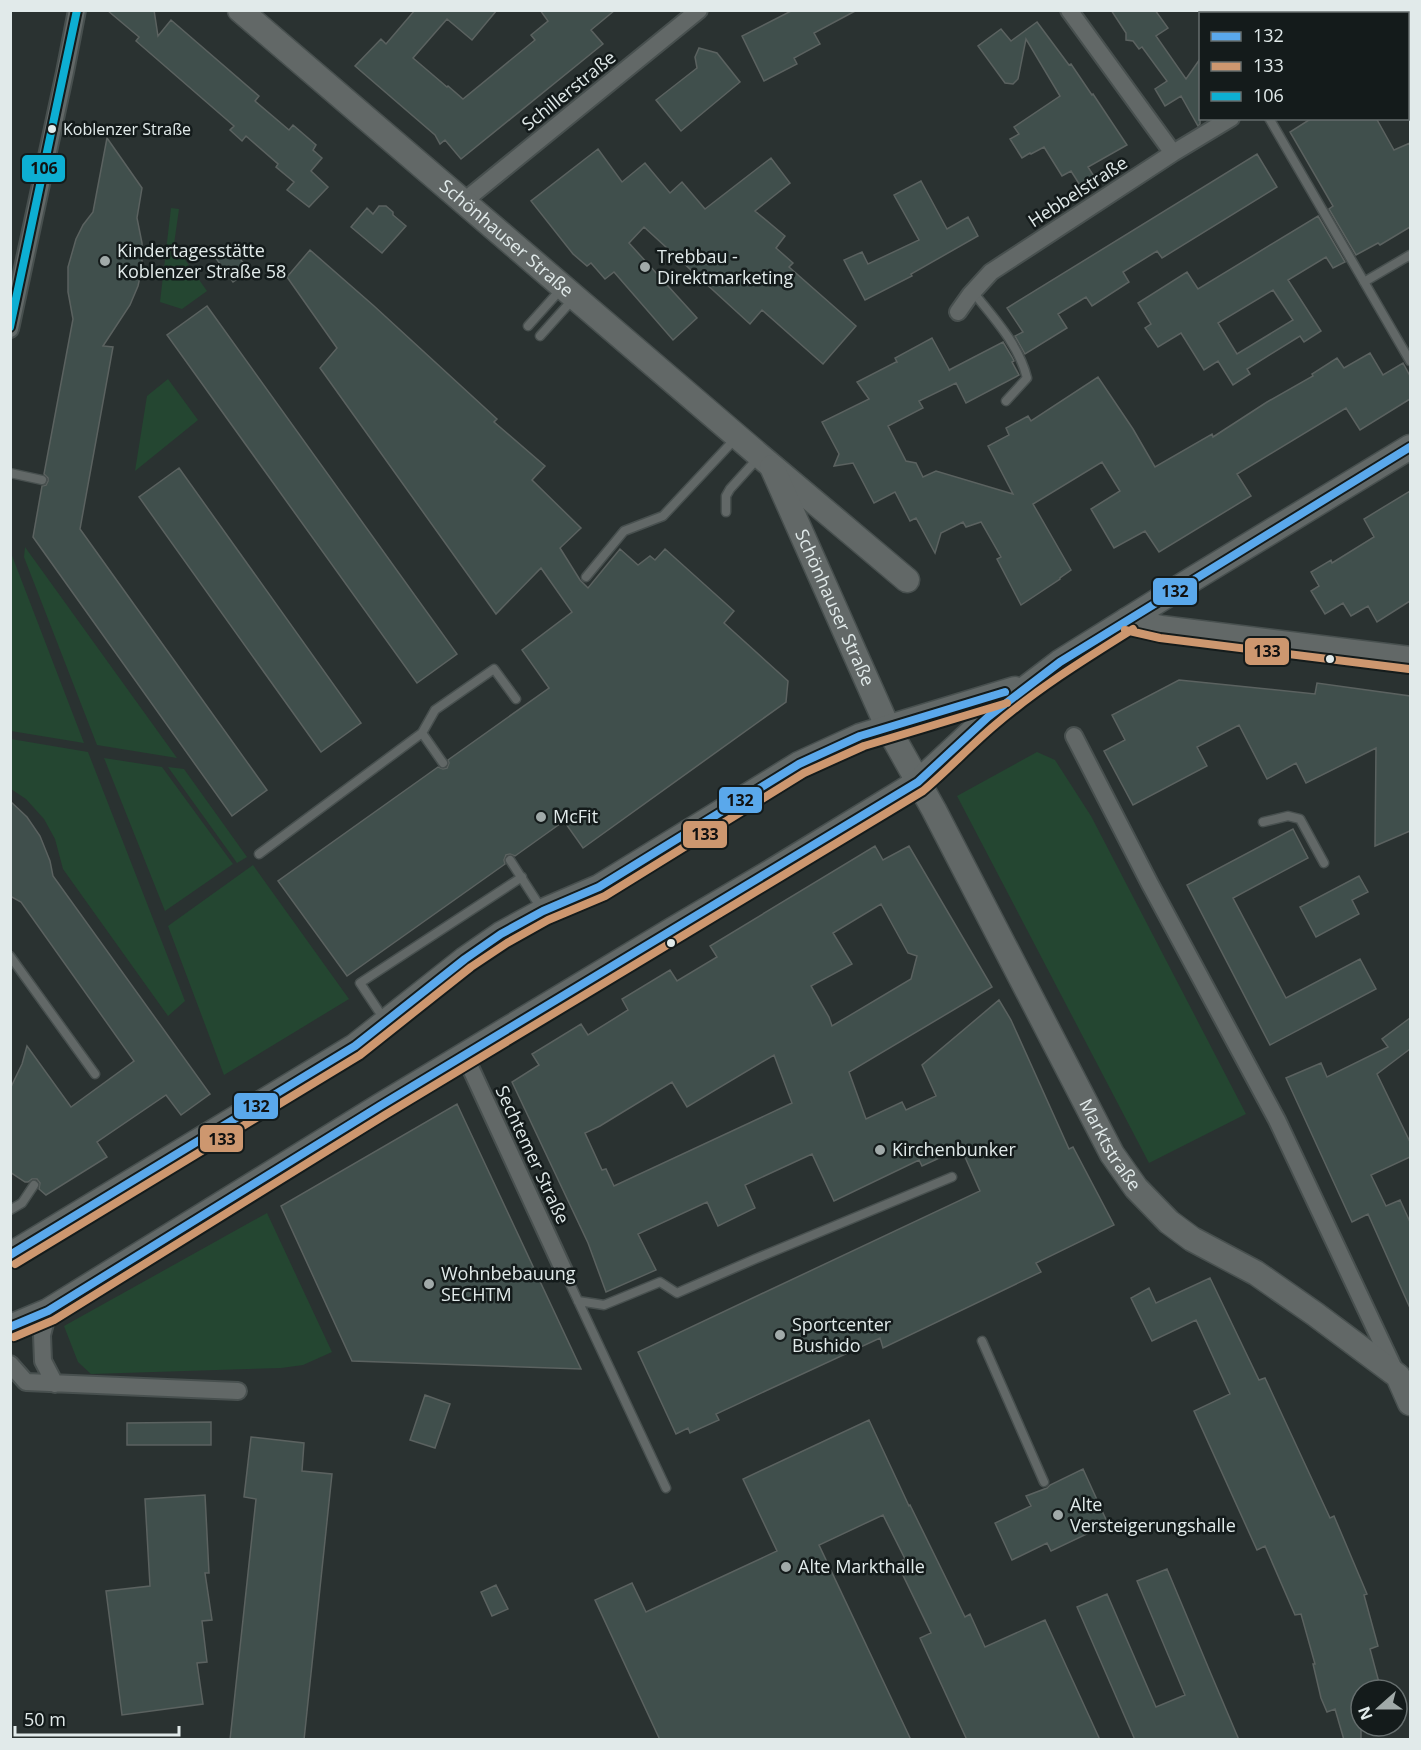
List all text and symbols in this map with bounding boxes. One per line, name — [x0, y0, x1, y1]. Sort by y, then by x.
legend — [1199, 12, 1409, 120]
text: 132 — [1253, 23, 1284, 47]
street label: Schillerstraße — [516, 45, 620, 136]
text: 133 — [1253, 53, 1284, 77]
text: 106 — [1253, 83, 1284, 107]
place label: Koblenzer Straße — [63, 118, 191, 140]
marker: Koblenzer Straße — [46, 123, 58, 135]
street label: Hebbelstraße — [1023, 150, 1132, 232]
line badge: 106 — [21, 154, 66, 183]
text: 106 — [30, 157, 58, 179]
street label: Schönhauser Straße — [435, 174, 579, 302]
place label: Kindertagesstätte Koblenzer Straße 58 — [117, 238, 286, 283]
place label: Trebbau - Direktmarketing — [657, 244, 794, 289]
marker: Kindertagesstätte Koblenzer Straße 58 — [98, 254, 112, 268]
marker: Trebbau - Direktmarketing — [638, 260, 652, 274]
street label: Schönhauser Straße — [790, 525, 881, 690]
line badge: 132 — [1152, 577, 1198, 606]
text: 132 — [1161, 580, 1189, 602]
line badge: 133 — [1244, 637, 1290, 666]
text: 133 — [1253, 640, 1281, 662]
unlabelled marker — [1324, 653, 1336, 665]
line badge: 132 — [718, 786, 763, 814]
text: 132 — [726, 789, 754, 811]
place label: McFit — [553, 804, 598, 828]
marker: McFit — [534, 810, 548, 824]
line badge: 133 — [682, 820, 728, 849]
text: 133 — [691, 823, 719, 845]
unlabelled marker — [665, 937, 677, 949]
street label: Sechtemer Straße — [490, 1082, 575, 1228]
line badge: 132 — [233, 1092, 279, 1120]
street label: Marktstraße — [1074, 1094, 1147, 1195]
text: 132 — [242, 1095, 270, 1117]
line badge: 133 — [199, 1124, 244, 1153]
text: 133 — [208, 1128, 236, 1150]
place label: Kirchenbunker — [892, 1137, 1016, 1161]
marker: Kirchenbunker — [873, 1143, 887, 1157]
place label: Wohnbebauung SECHTM — [441, 1261, 576, 1306]
marker: Wohnbebauung SECHTM — [422, 1277, 436, 1291]
place label: Sportcenter Bushido — [792, 1312, 892, 1357]
marker: Sportcenter Bushido — [773, 1328, 787, 1342]
place label: Alte Versteigerungshalle — [1070, 1492, 1236, 1537]
marker: Alte Versteigerungshalle — [1051, 1508, 1065, 1522]
place label: Alte Markthalle — [798, 1554, 925, 1578]
marker: Alte Markthalle — [779, 1560, 793, 1574]
north arrow — [1349, 1678, 1409, 1738]
scale bar — [15, 1699, 178, 1737]
text: N — [1352, 1703, 1378, 1723]
text: 50 m — [24, 1707, 66, 1731]

